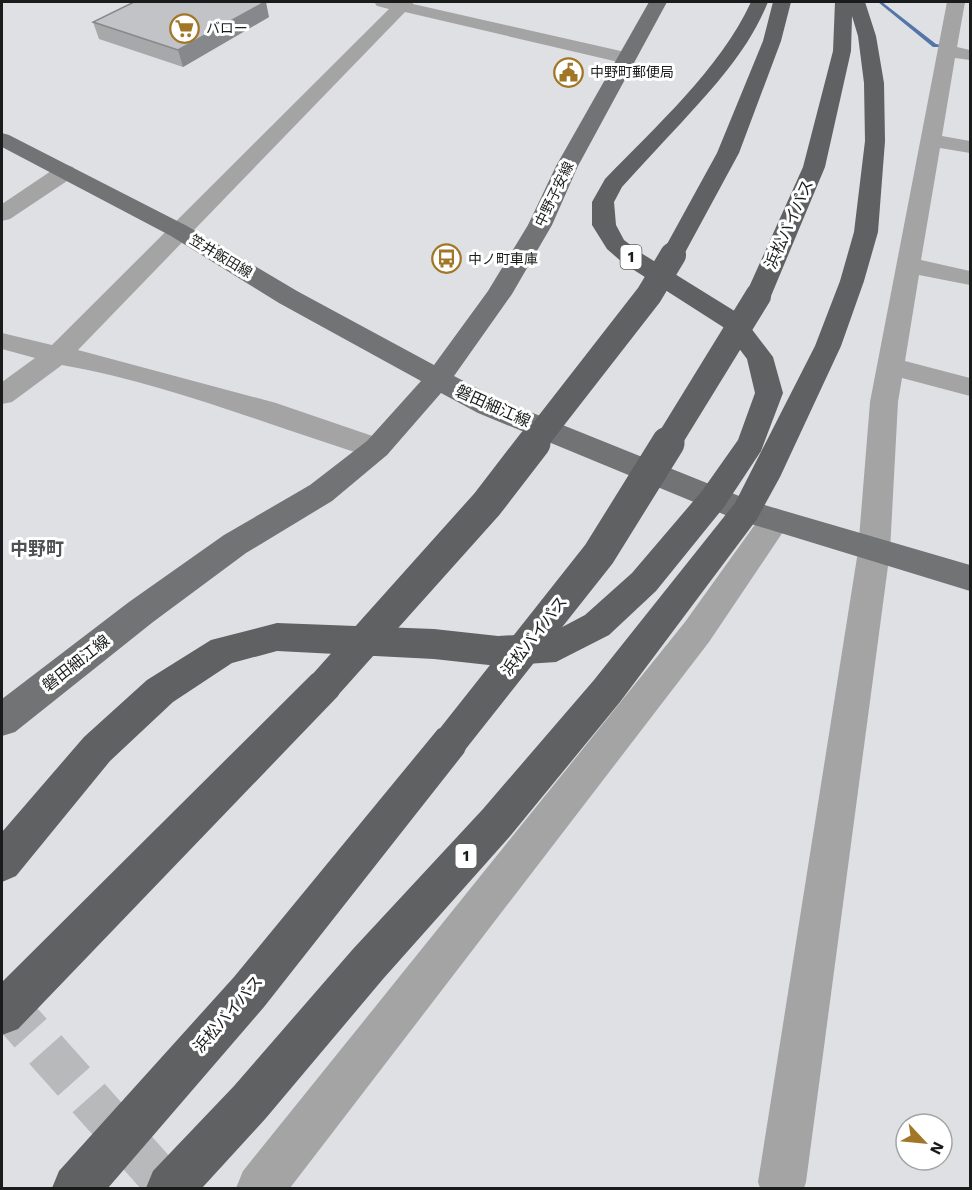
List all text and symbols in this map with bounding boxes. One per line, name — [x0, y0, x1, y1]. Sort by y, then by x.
supermarket icon: バロー — [169, 12, 201, 44]
place label: バロー — [206, 20, 248, 36]
public building icon: 中野町郵便局 — [553, 56, 585, 88]
place label: 中野町郵便局 — [590, 64, 674, 80]
street label: 中野子安線 — [531, 159, 577, 229]
street label: 浜松バイパス — [761, 176, 817, 272]
street label: 笠井飯田線 — [187, 231, 255, 281]
bus stop icon: 中ノ町車庫 — [431, 243, 463, 275]
road number: 1 — [620, 245, 642, 269]
place label: 中ノ町車庫 — [468, 251, 538, 267]
street label: 磐田細江線 — [453, 381, 533, 431]
district label: 中野町 — [10, 538, 64, 559]
street label: 浜松バイパス — [497, 592, 571, 680]
street label: 磐田細江線 — [39, 631, 113, 695]
road number: 1 — [456, 844, 476, 868]
street label: 浜松バイパス — [189, 972, 267, 1056]
north arrow — [894, 1112, 954, 1172]
text: N — [926, 1139, 948, 1158]

